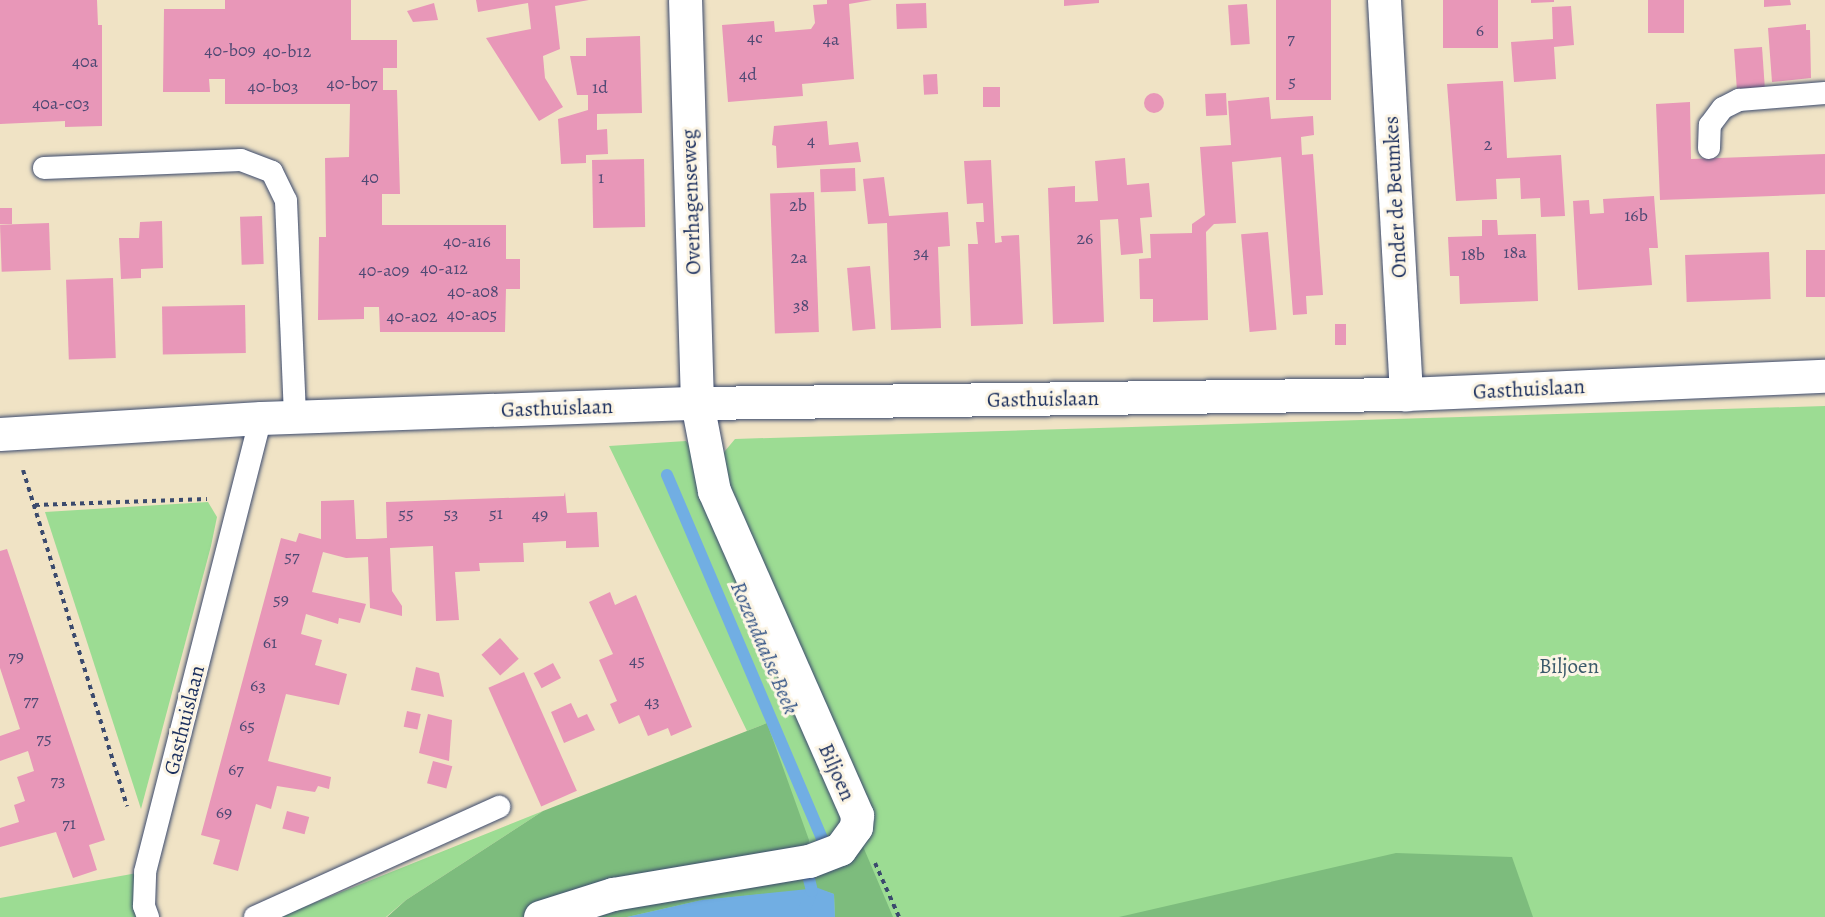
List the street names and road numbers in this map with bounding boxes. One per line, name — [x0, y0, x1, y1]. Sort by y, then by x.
street label: Onder de Beumkes — [1378, 115, 1412, 279]
street label: Overhagenseweg — [676, 129, 706, 275]
street label: Gasthuislaan — [1472, 373, 1586, 405]
street label: Gasthuislaan — [987, 385, 1099, 413]
street label: Gasthuislaan — [501, 393, 613, 423]
street label: Gasthuislaan — [158, 663, 210, 777]
street label: Biljoen — [813, 739, 861, 805]

